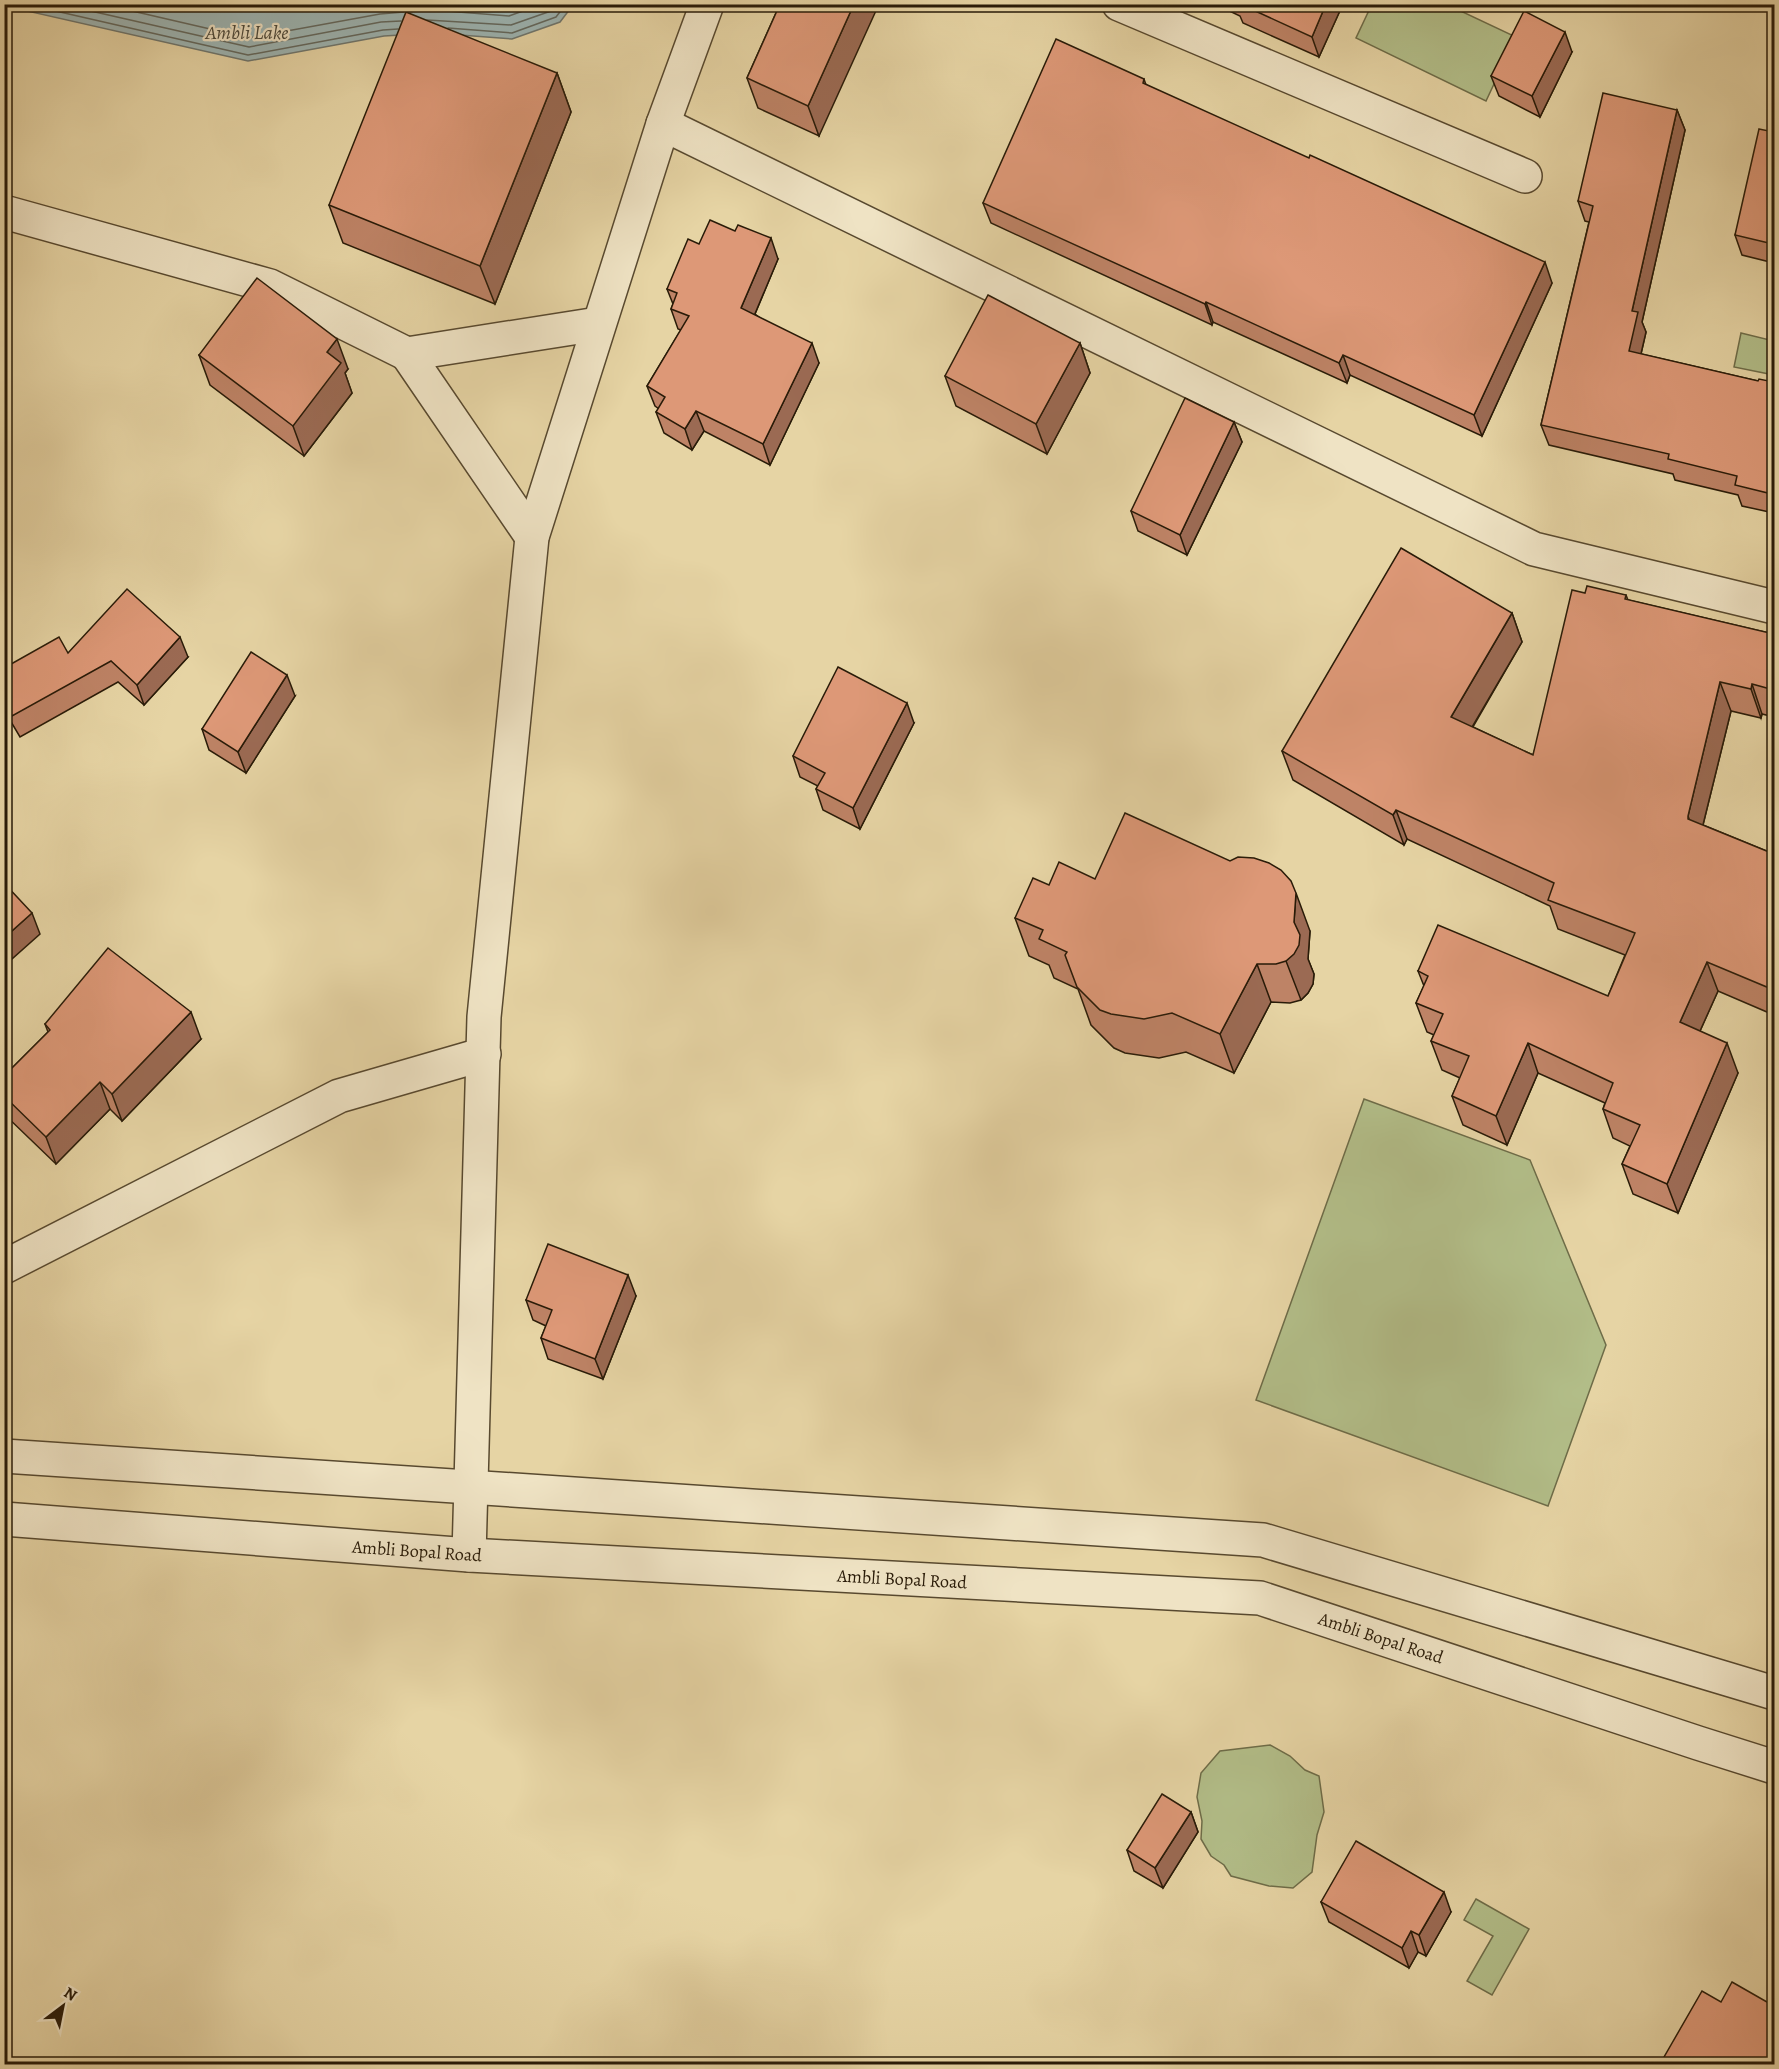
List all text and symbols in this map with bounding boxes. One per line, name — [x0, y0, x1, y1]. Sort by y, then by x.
water label: Ambli Lake — [205, 19, 288, 46]
street label: Ambli Bopal Road — [350, 1534, 483, 1568]
street label: Ambli Bopal Road — [835, 1564, 968, 1594]
street label: Ambli Bopal Road — [1314, 1606, 1447, 1670]
north arrow — [33, 1976, 93, 2036]
text: N — [60, 1982, 81, 2007]

